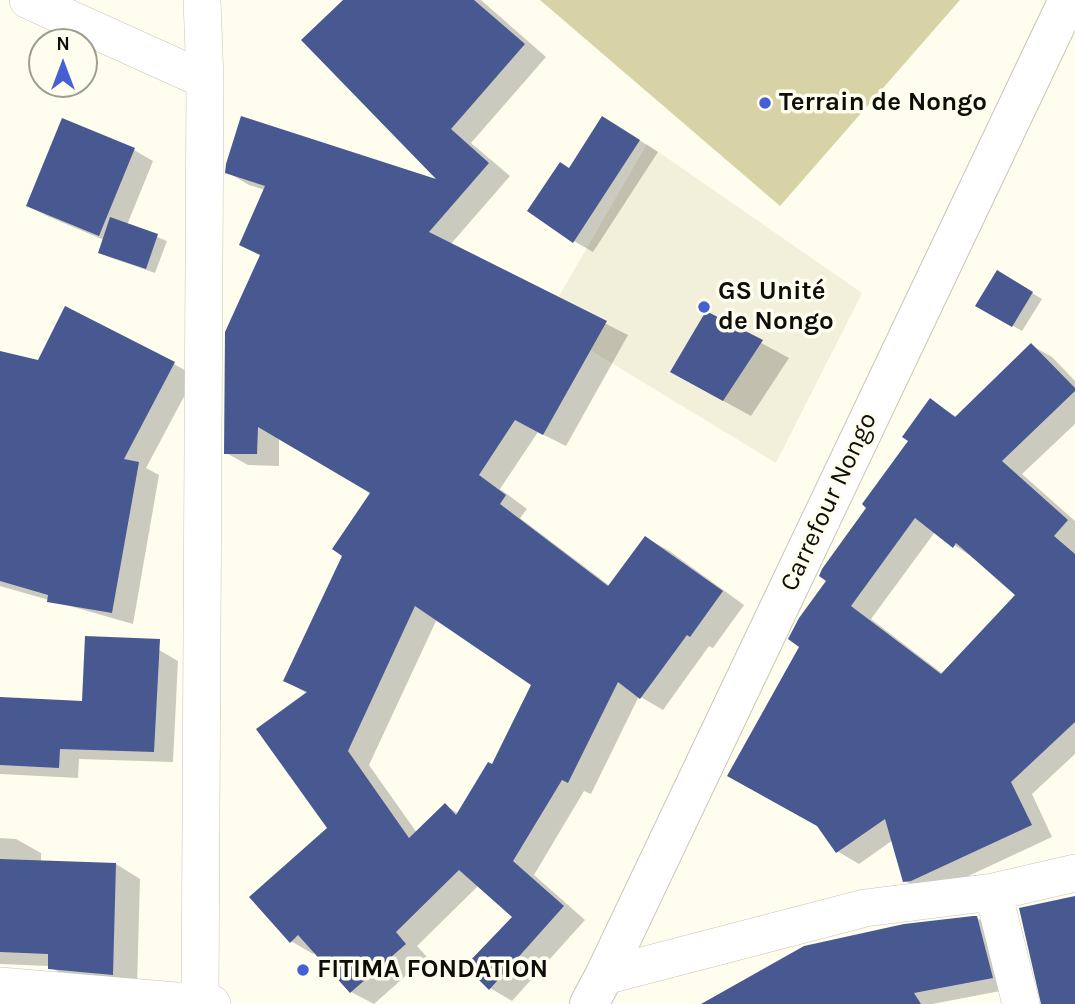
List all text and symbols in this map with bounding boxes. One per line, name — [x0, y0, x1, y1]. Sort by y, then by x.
north arrow — [28, 28, 98, 98]
text: N — [56, 33, 70, 55]
place label: Terrain de Nongo — [779, 87, 987, 119]
marker: Terrain de Nongo — [757, 95, 773, 111]
place label: GS Unité de Nongo — [718, 276, 834, 338]
marker: GS Unité de Nongo — [696, 299, 712, 315]
street label: Carrefour Nongo — [774, 408, 884, 596]
place label: FITIMA FONDATION — [317, 954, 548, 986]
marker: FITIMA FONDATION — [295, 962, 311, 978]

